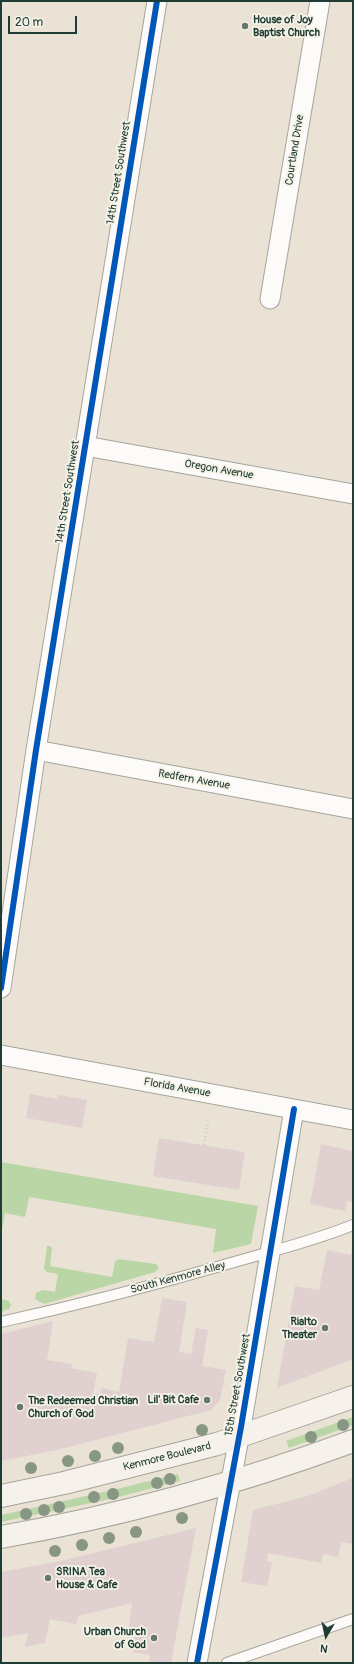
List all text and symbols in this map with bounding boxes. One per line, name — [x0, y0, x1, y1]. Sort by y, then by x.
scale bar — [10, 8, 79, 34]
place label: House of Joy Baptist Church — [253, 13, 320, 39]
text: 20 m — [15, 15, 43, 30]
marker: House of Joy Baptist Church — [240, 21, 250, 31]
street label: Courtland Drive — [283, 114, 307, 186]
street label: 14th Street Southwest — [104, 120, 134, 226]
street label: 14th Street Southwest — [53, 439, 83, 545]
street label: Oregon Avenue — [183, 457, 255, 483]
street label: Redfern Avenue — [157, 767, 231, 793]
street label: Florida Avenue — [142, 1076, 212, 1100]
street label: South Kenmore Alley — [129, 1259, 227, 1297]
place label: Rialto Theater — [282, 1315, 317, 1341]
marker: Rialto Theater — [320, 1323, 330, 1333]
street label: 15th Street Southwest — [222, 1333, 254, 1437]
place label: Lil' Bit Cafe — [148, 1393, 199, 1407]
place label: The Redeemed Christian Church of God — [28, 1394, 138, 1420]
marker: Lil' Bit Cafe — [202, 1395, 212, 1405]
marker: The Redeemed Christian Church of God — [15, 1402, 25, 1412]
street label: Kenmore Boulevard — [122, 1440, 212, 1474]
place label: SRINA Tea House & Cafe — [56, 1565, 118, 1591]
marker: SRINA Tea House & Cafe — [43, 1573, 53, 1583]
north arrow — [306, 1616, 346, 1656]
place label: Urban Church of God — [84, 1625, 146, 1651]
marker: Urban Church of God — [149, 1633, 159, 1643]
text: N — [319, 1641, 329, 1655]

